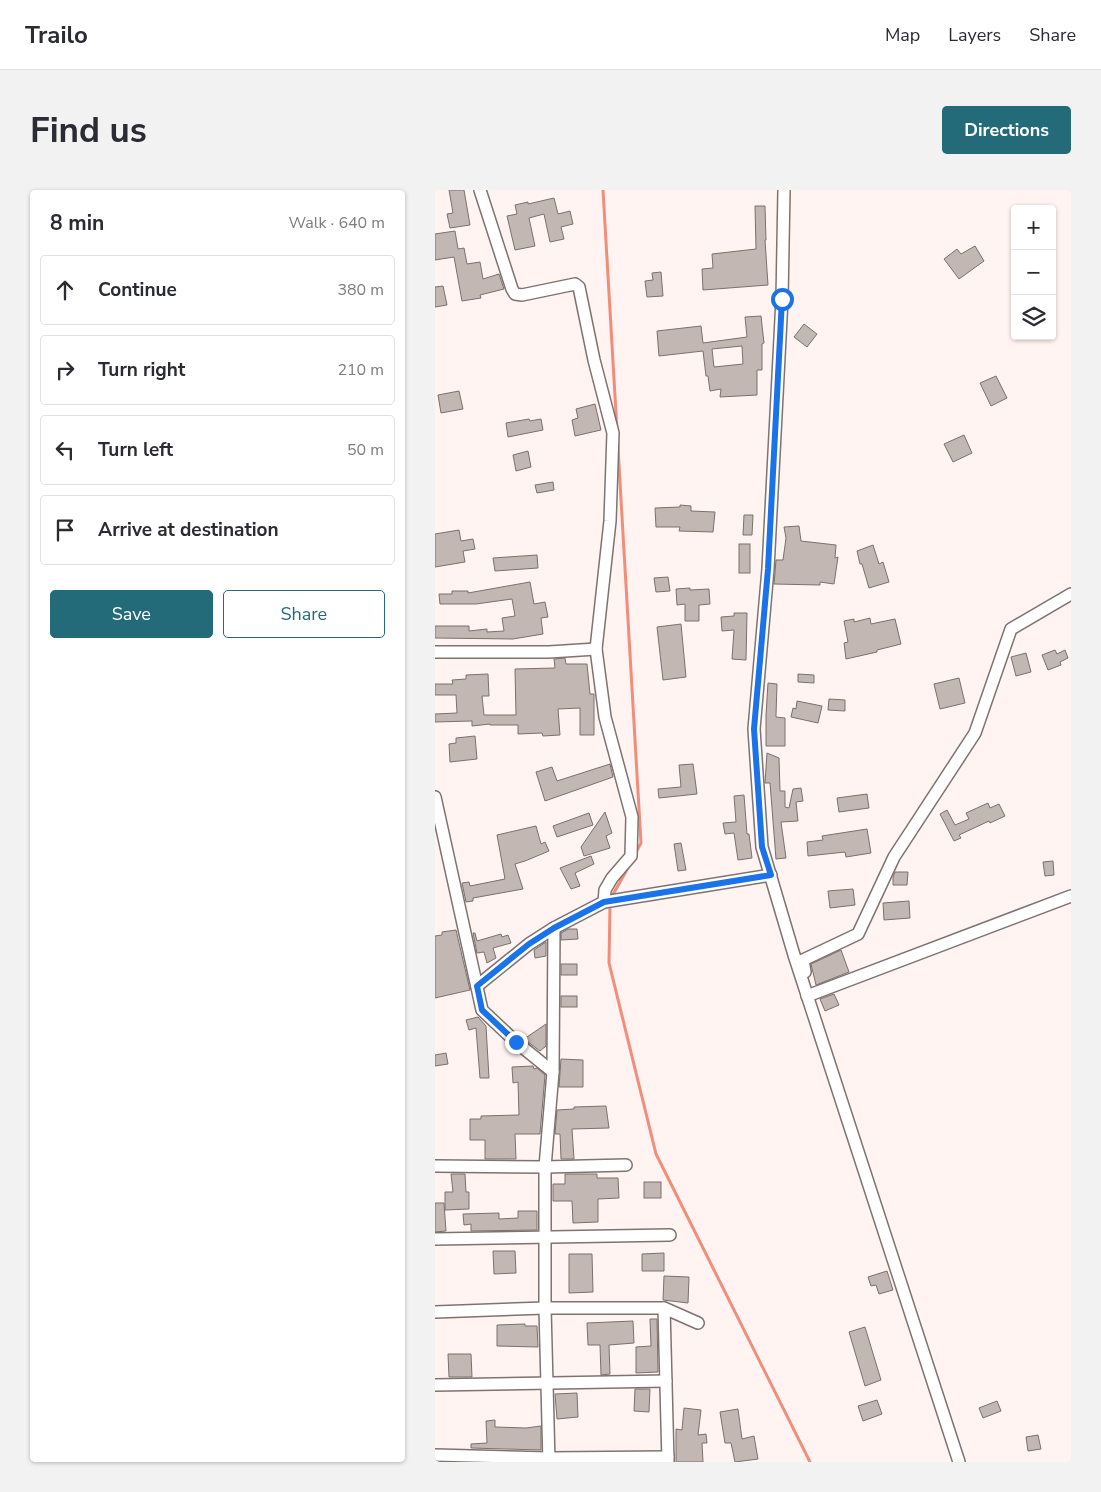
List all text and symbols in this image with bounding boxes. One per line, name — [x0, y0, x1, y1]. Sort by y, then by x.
text: Trailo — [25, 19, 88, 51]
text: Map — [885, 23, 920, 47]
text: Layers — [948, 23, 1001, 47]
text: Share — [1029, 23, 1076, 47]
button: Directions — [942, 106, 1071, 154]
text: Find us — [30, 107, 147, 154]
map controls — [1011, 205, 1056, 340]
button: + — [1011, 205, 1056, 250]
text: 8 min — [50, 209, 104, 237]
text: Walk · 640 m — [289, 212, 385, 234]
button: − — [1011, 250, 1056, 295]
icon: ahead — [51, 276, 79, 304]
text: Continue — [98, 277, 177, 303]
text: 380 m — [337, 279, 384, 301]
route start — [771, 288, 794, 311]
button: layers — [1011, 295, 1056, 340]
icon: right — [51, 356, 79, 384]
text: Turn right — [98, 357, 185, 383]
text: 210 m — [337, 359, 384, 381]
icon: left — [51, 436, 79, 464]
text: Turn left — [98, 437, 173, 463]
text: 50 m — [347, 439, 384, 461]
icon: arrive — [51, 516, 79, 544]
text: Arrive at destination — [98, 517, 279, 543]
button: Save — [50, 590, 213, 638]
button: Share — [223, 590, 385, 638]
route end — [505, 1031, 528, 1054]

